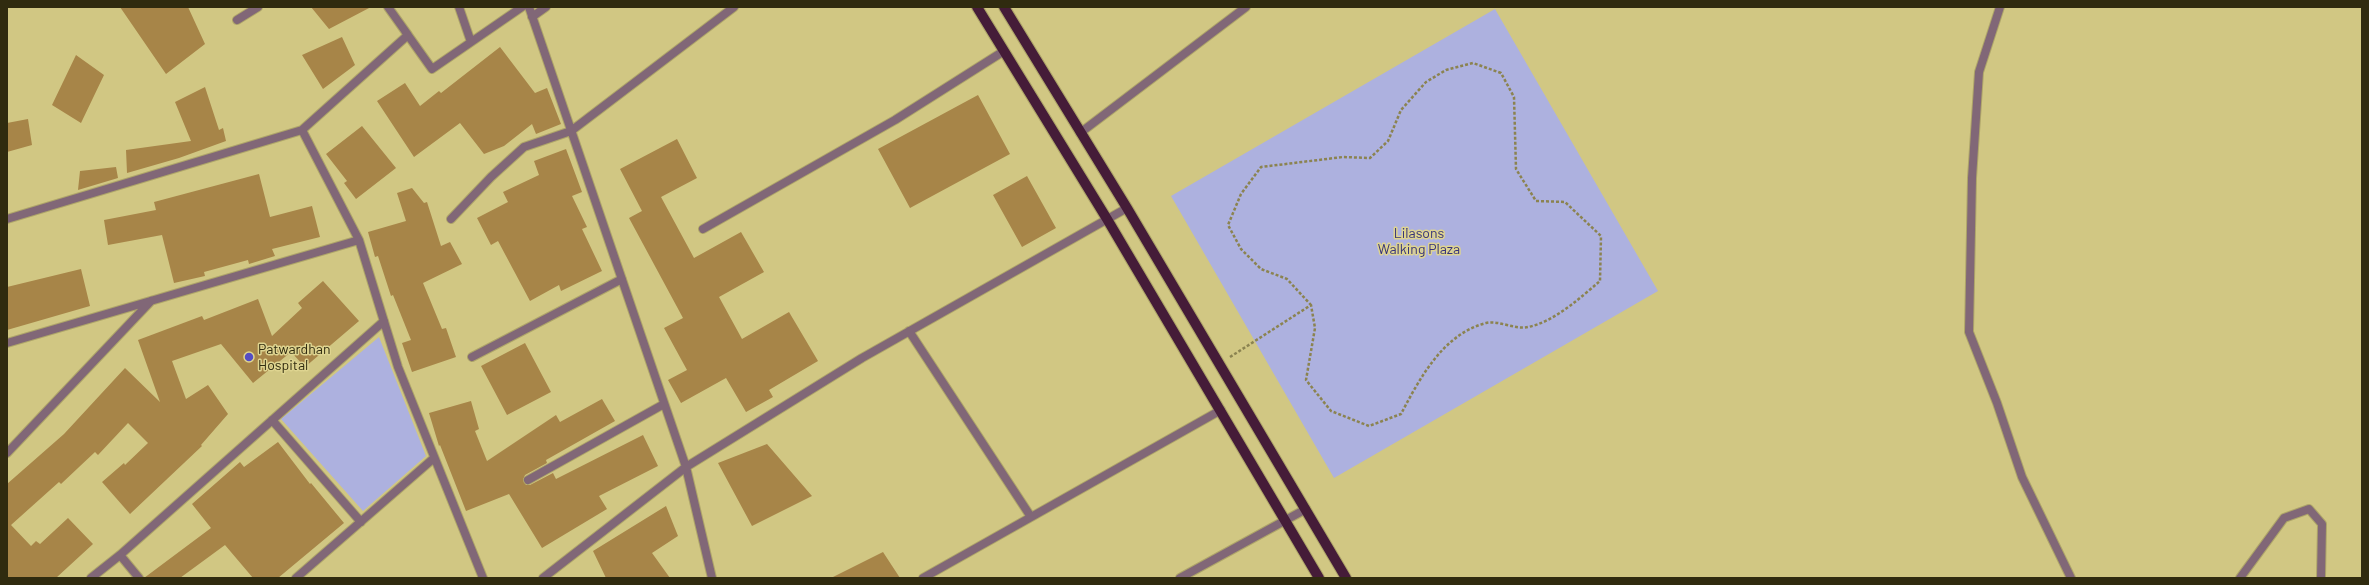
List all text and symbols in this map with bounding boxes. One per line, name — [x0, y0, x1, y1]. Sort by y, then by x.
park label: Lilasons Walking Plaza — [1378, 225, 1460, 258]
place label: Patwardhan Hospital — [258, 341, 330, 374]
marker: Patwardhan Hospital — [243, 351, 255, 363]

